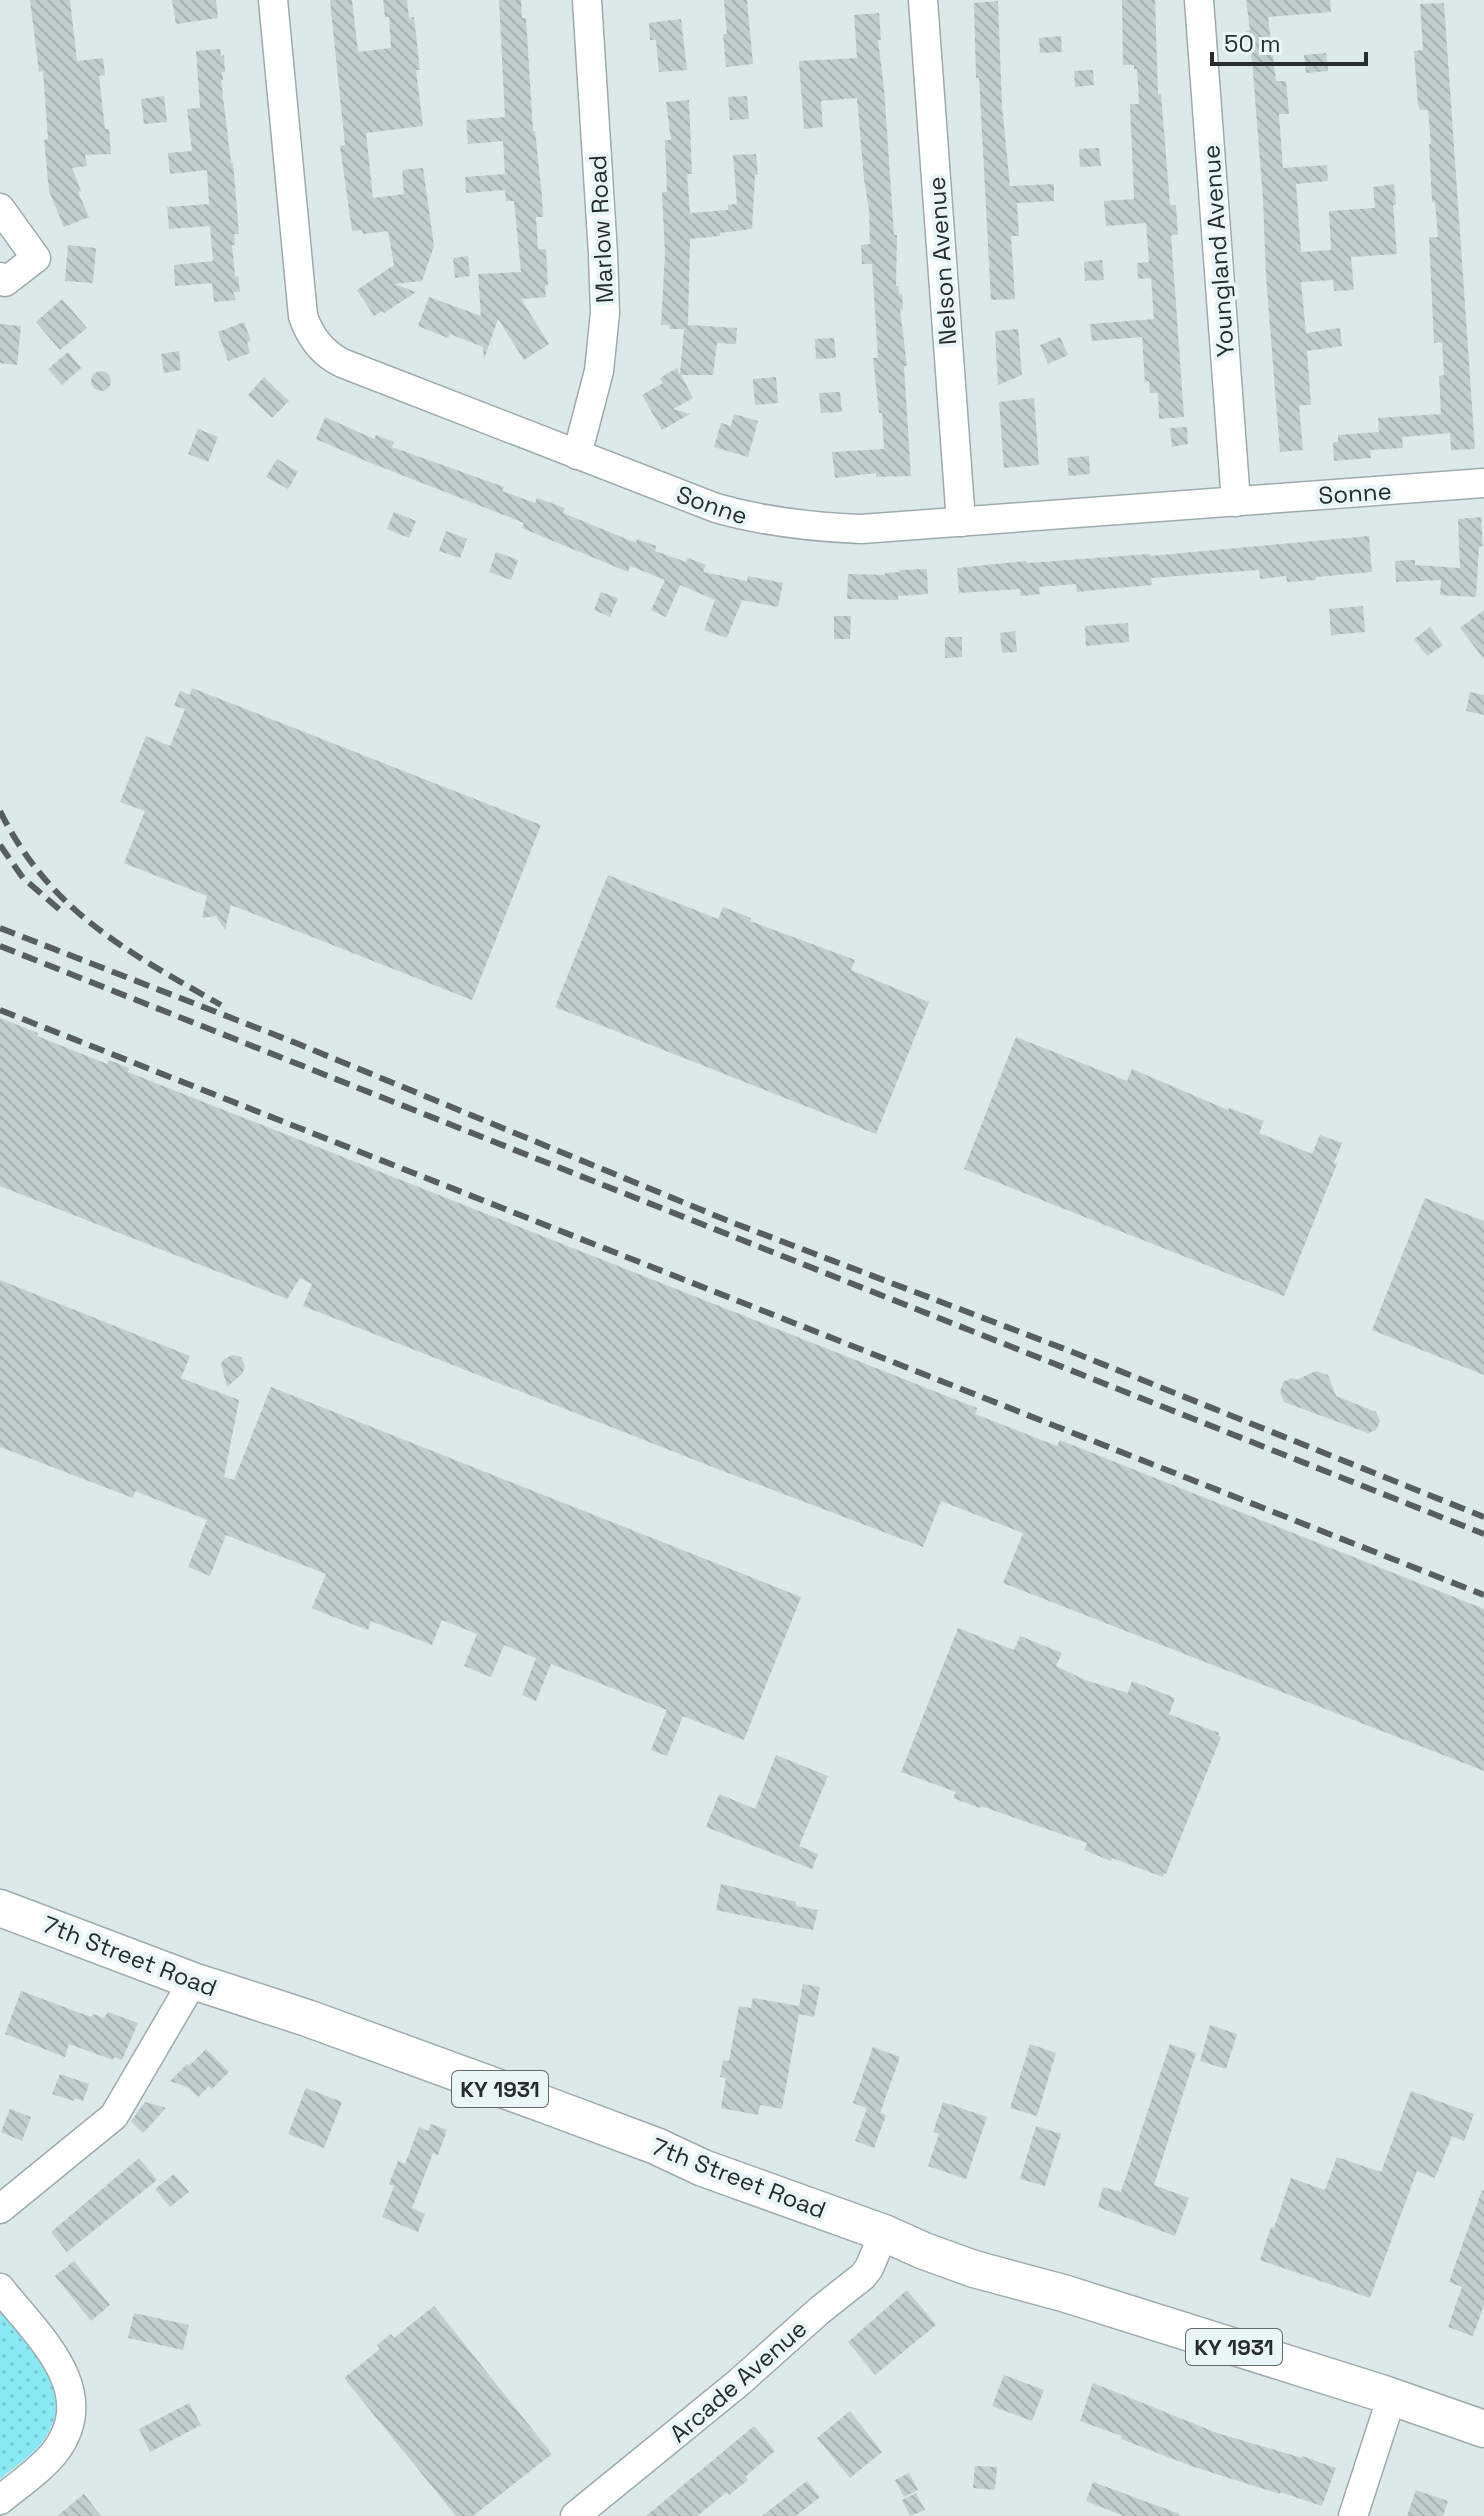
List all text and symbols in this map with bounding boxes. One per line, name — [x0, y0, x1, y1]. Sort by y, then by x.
scale bar — [1212, 16, 1366, 66]
text: 50 m — [1224, 28, 1281, 59]
street label: Youngland Avenue — [1195, 144, 1241, 358]
street label: Marlow Road — [582, 154, 620, 304]
street label: Nelson Avenue — [921, 176, 963, 346]
street label: Sonne — [1317, 475, 1393, 511]
street label: Sonne — [672, 478, 752, 532]
street label: 7th Street Road — [39, 1909, 221, 2003]
road number: KY 1931 — [452, 2071, 548, 2107]
street label: 7th Street Road — [648, 2131, 830, 2225]
street label: Arcade Avenue — [663, 2313, 813, 2449]
road number: KY 1931 — [1186, 2329, 1282, 2365]

